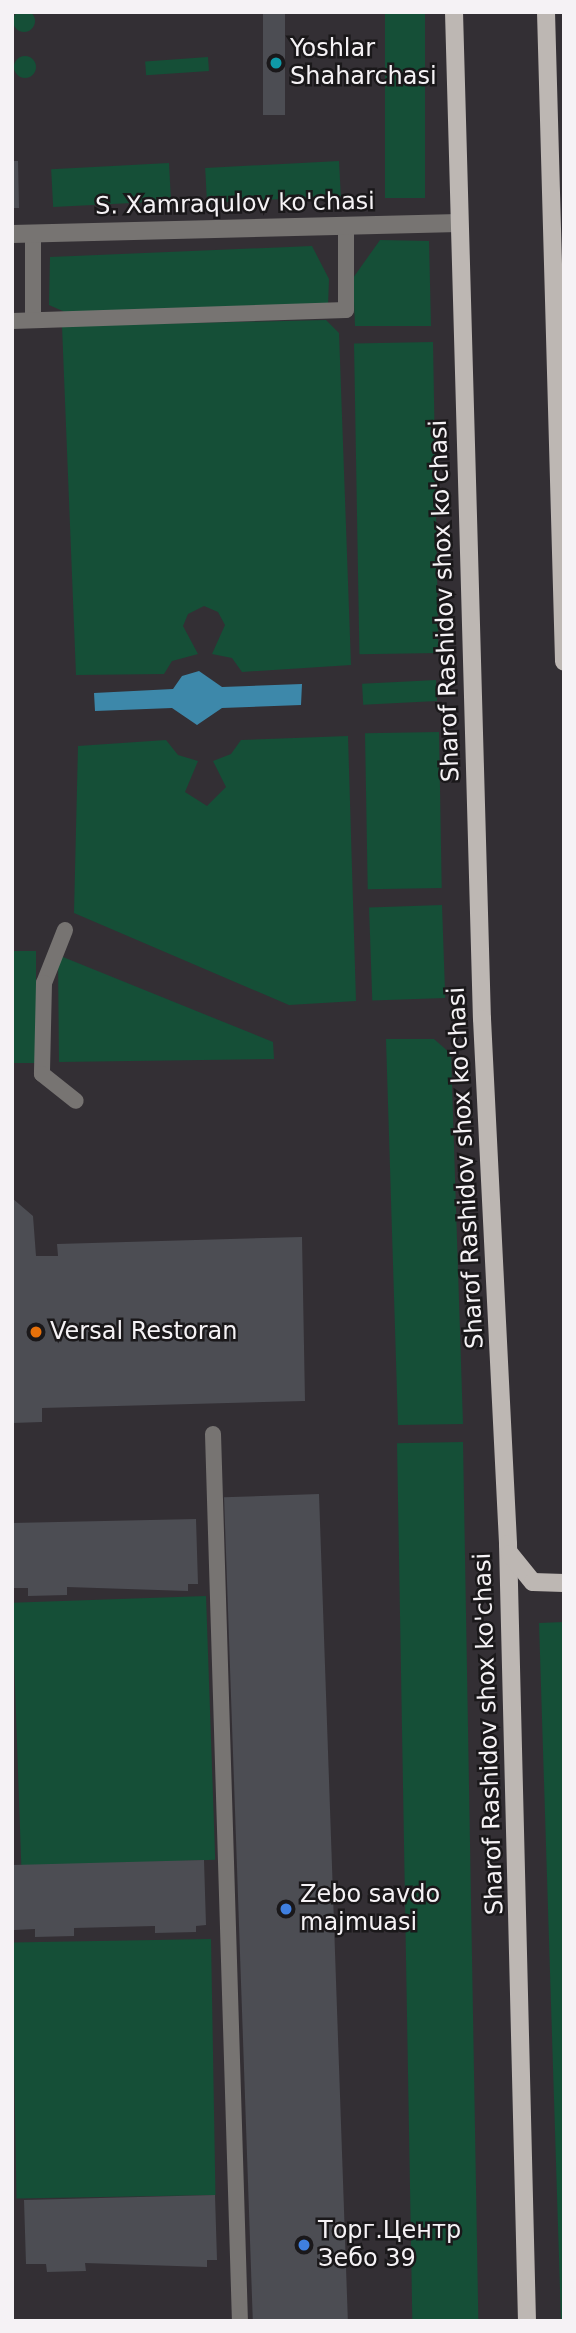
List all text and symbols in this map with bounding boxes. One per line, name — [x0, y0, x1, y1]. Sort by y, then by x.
place label: Yoshlar Shaharchasi — [290, 35, 437, 91]
marker: Yoshlar Shaharchasi — [268, 55, 284, 71]
street label: S. Xamraqulov ko'chasi — [95, 187, 375, 221]
street label: Sharof Rashidov shox ko'chasi — [424, 419, 466, 783]
street label: Sharof Rashidov shox ko'chasi — [442, 986, 490, 1350]
place label: Versal Restoran — [50, 1318, 237, 1346]
marker: Versal Restoran — [28, 1324, 44, 1340]
street label: Sharof Rashidov shox ko'chasi — [468, 1552, 510, 1916]
place label: Zebo savdo majmuasi — [300, 1881, 440, 1937]
marker: Zebo savdo majmuasi — [278, 1901, 294, 1917]
place label: Торг.Центр Зебо 39 — [318, 2217, 461, 2273]
marker: Торг.Центр Зебо 39 — [296, 2237, 312, 2253]

